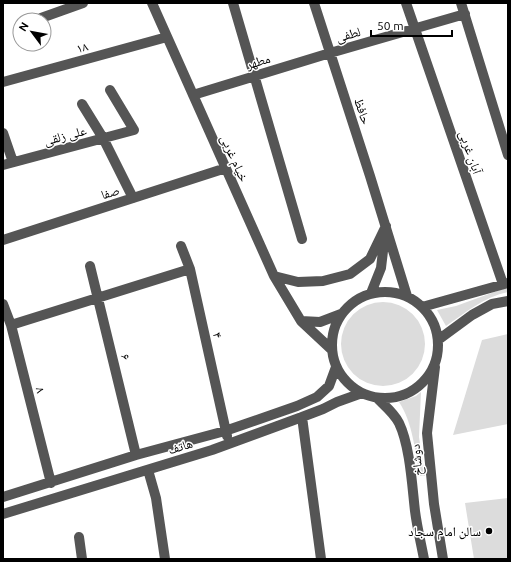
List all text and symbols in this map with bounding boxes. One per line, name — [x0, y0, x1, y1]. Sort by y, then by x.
north arrow — [12, 12, 52, 52]
scale bar — [371, 12, 452, 38]
text: 50 m — [377, 19, 404, 32]
text: N — [16, 20, 31, 33]
street label: لطفی — [334, 24, 362, 46]
street label: ۱۸ — [75, 39, 90, 55]
street label: مطهر — [243, 51, 272, 73]
street label: حافظ — [352, 96, 374, 126]
street label: علی زلقی — [42, 123, 89, 149]
street label: آبان غربی — [455, 128, 485, 177]
street label: خیام غربی — [217, 132, 252, 184]
street label: صفا — [99, 182, 121, 202]
street label: ۴ — [211, 331, 225, 339]
street label: ۶ — [119, 352, 134, 362]
street label: ۸ — [34, 385, 49, 395]
street label: هاتف — [166, 435, 194, 457]
street label: دوشاخ — [407, 443, 428, 476]
place label: سالن امام سجاد — [408, 524, 481, 540]
marker: سالن امام سجاد — [484, 526, 494, 536]

